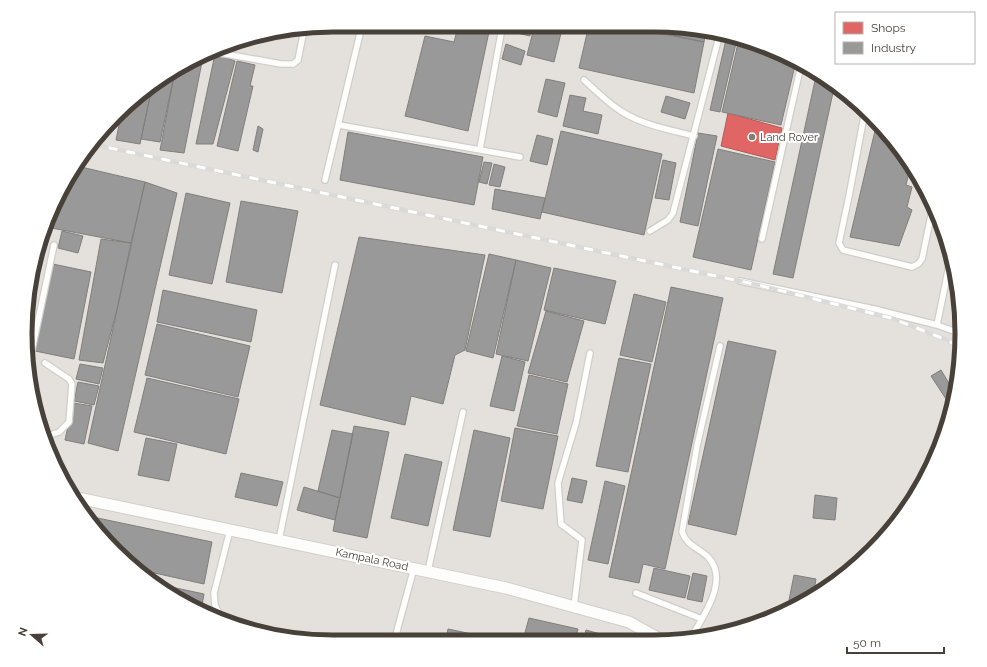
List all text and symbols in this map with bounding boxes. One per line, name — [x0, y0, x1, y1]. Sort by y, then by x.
legend — [835, 12, 975, 64]
text: Shops — [871, 21, 906, 35]
text: Industry — [871, 41, 917, 55]
place label: Land Rover — [760, 131, 818, 144]
marker: Land Rover — [747, 132, 757, 142]
street label: Kampala Road — [334, 545, 410, 574]
north arrow — [12, 615, 52, 655]
text: N — [16, 626, 31, 638]
scale bar — [847, 629, 944, 655]
text: 50 m — [853, 636, 881, 650]

